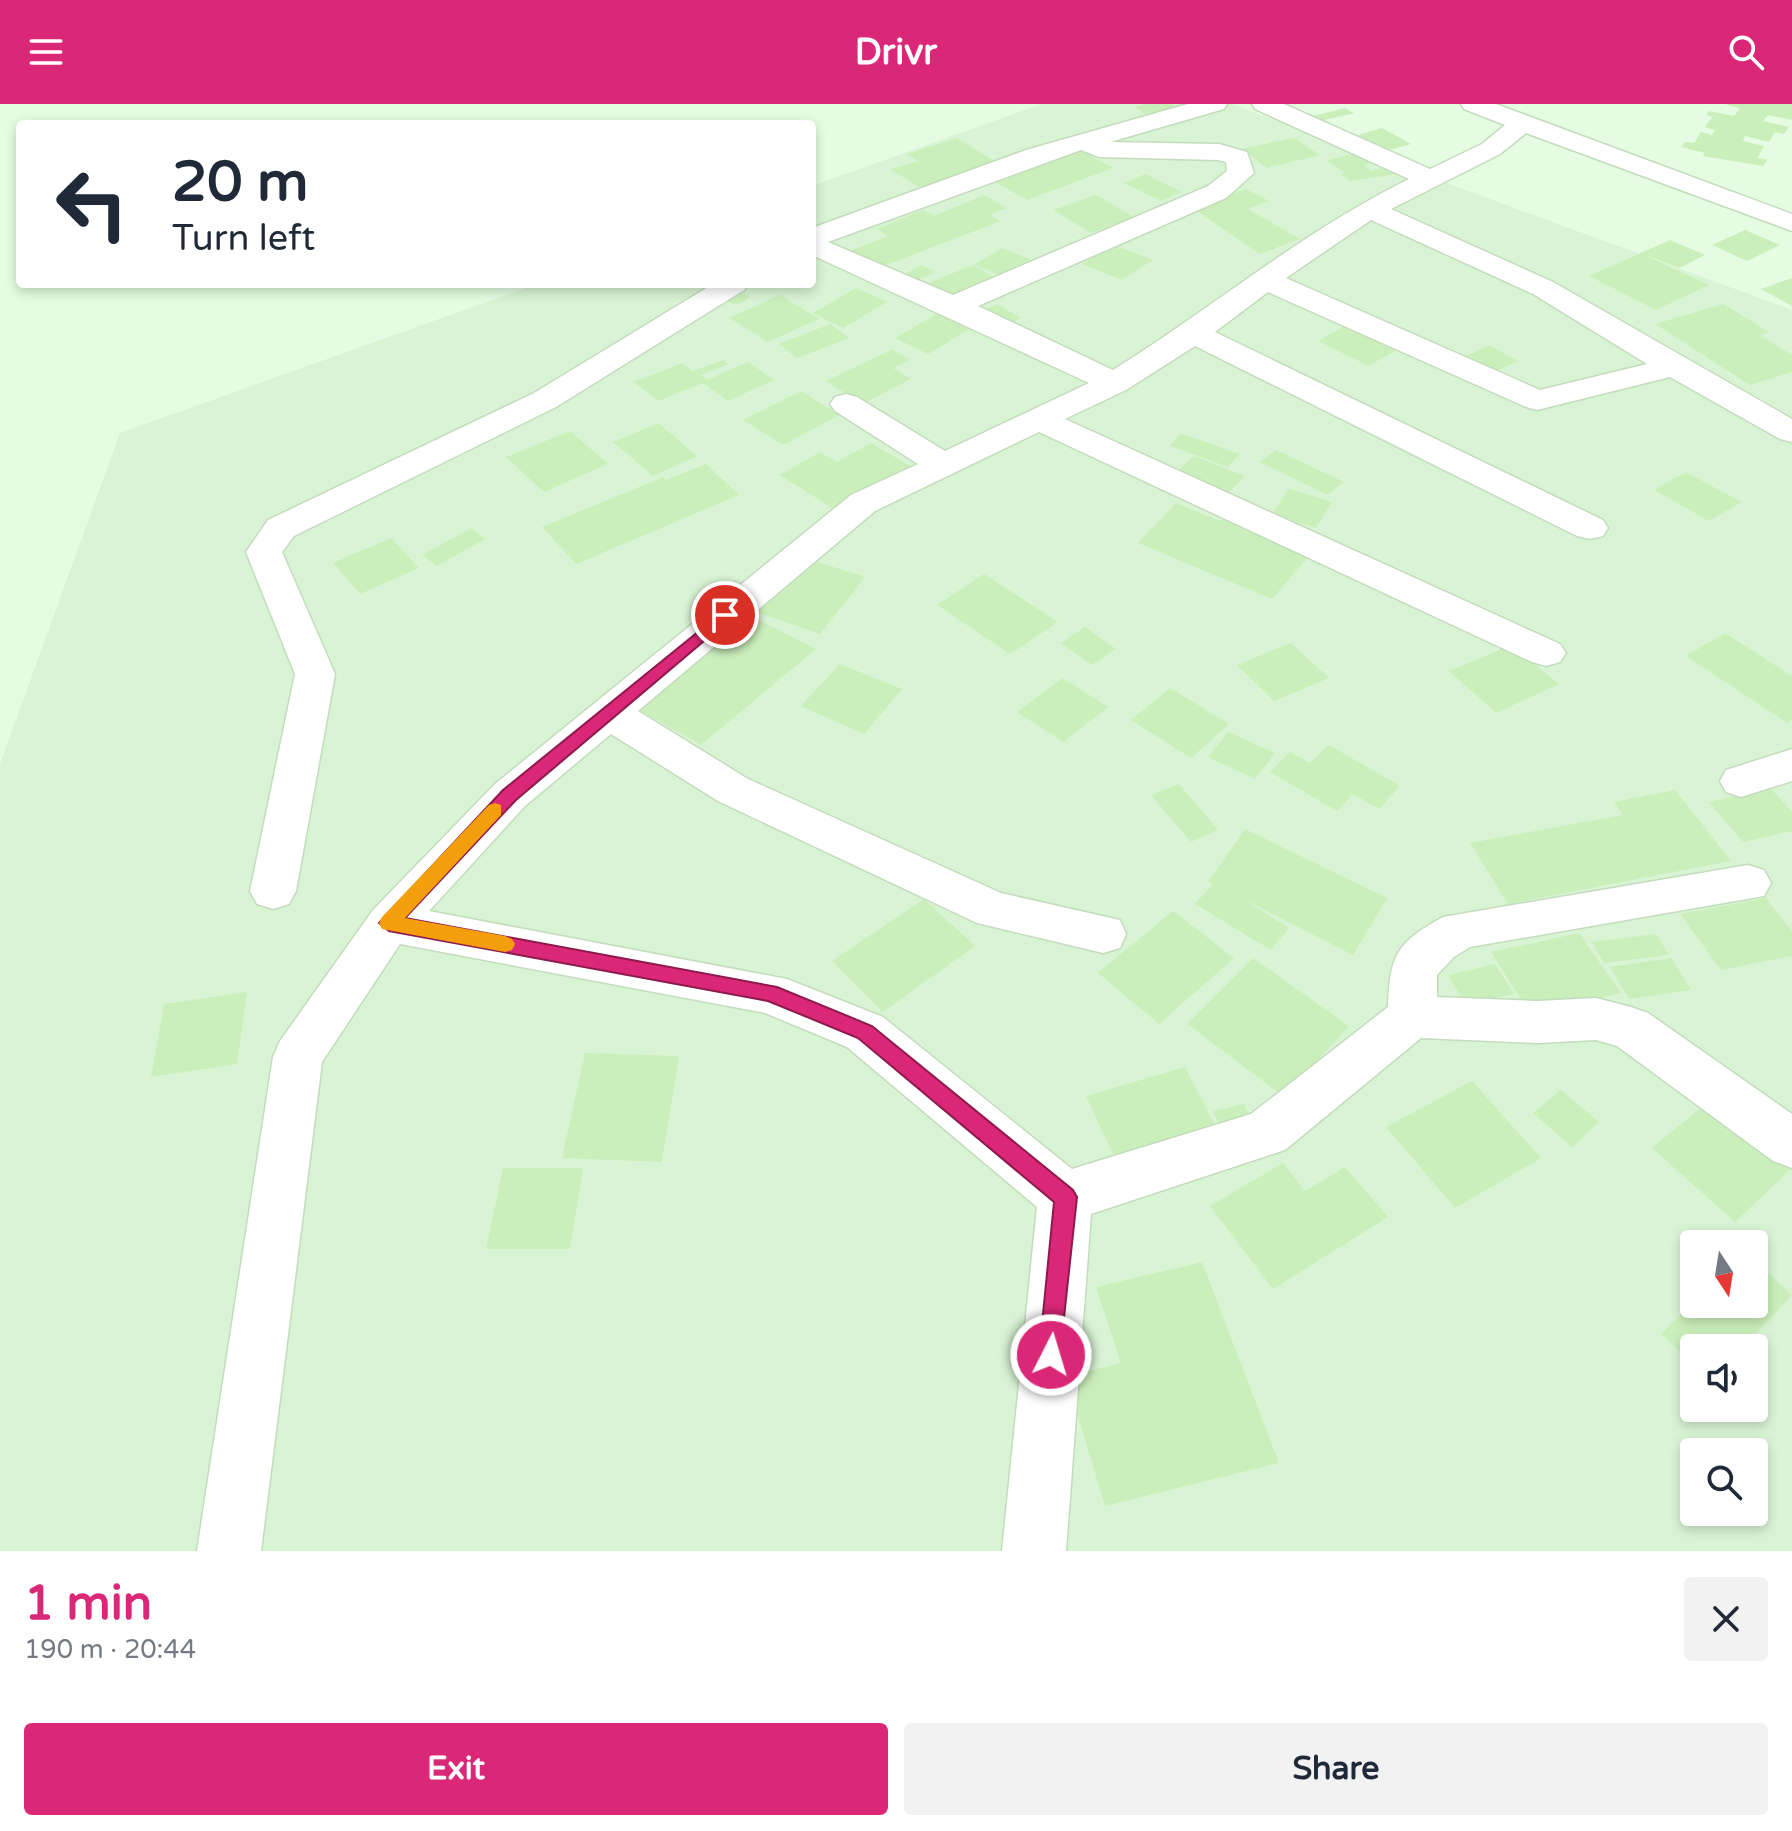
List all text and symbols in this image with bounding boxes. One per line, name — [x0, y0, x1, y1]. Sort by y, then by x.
icon: menu — [24, 30, 68, 74]
icon: search — [1724, 30, 1768, 74]
text: Drivr — [855, 31, 937, 74]
text: 20 m — [172, 149, 308, 216]
icon: left — [40, 152, 144, 256]
text: Turn left — [172, 217, 315, 260]
pin — [691, 581, 759, 649]
icon: arrive — [703, 593, 747, 637]
north arrow — [1680, 1230, 1768, 1318]
map controls — [1680, 1230, 1768, 1526]
position arrow — [1009, 1313, 1093, 1397]
button: sound — [1680, 1334, 1768, 1422]
button: search — [1680, 1438, 1768, 1526]
text: 1 min — [24, 1575, 152, 1633]
button: close — [1684, 1577, 1768, 1661]
text: 190 m · 20:44 — [24, 1634, 196, 1665]
button: Exit — [24, 1723, 888, 1815]
button: Share — [904, 1723, 1768, 1815]

